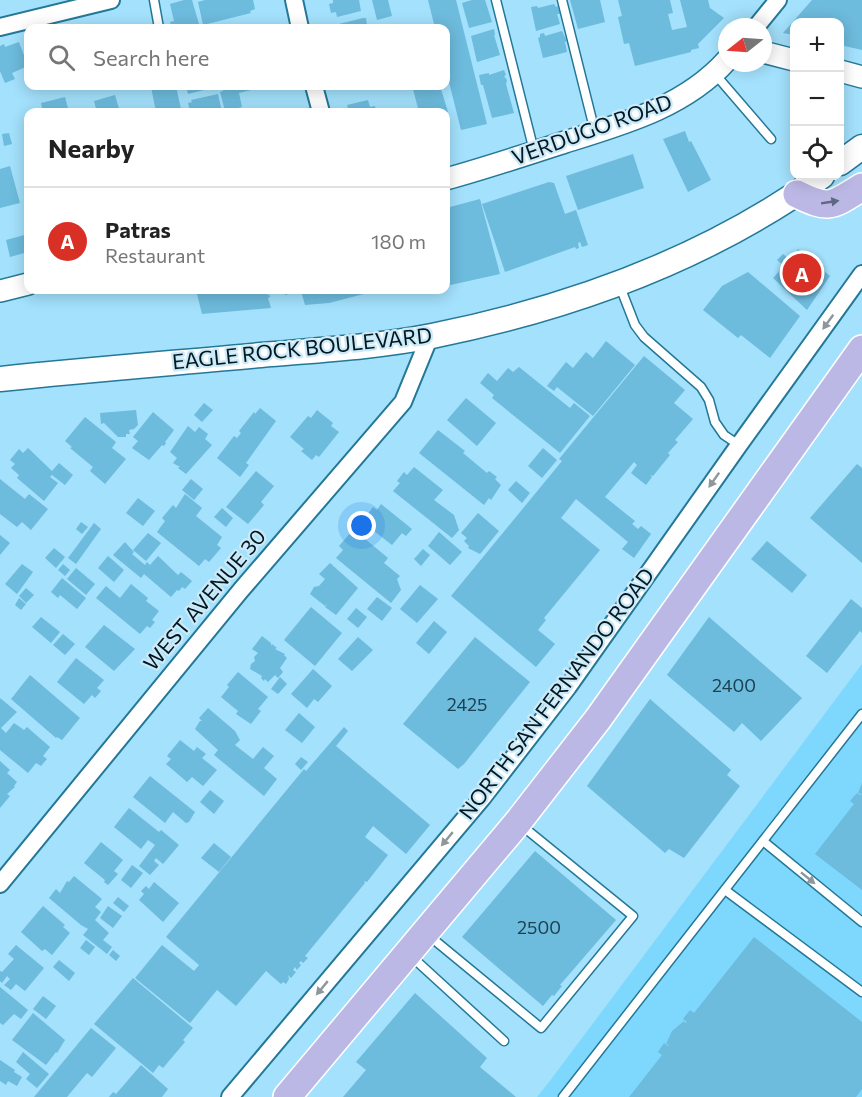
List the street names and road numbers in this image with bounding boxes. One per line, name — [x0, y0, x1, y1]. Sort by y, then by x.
street label: VERDUGO ROAD — [508, 88, 675, 169]
street label: EAGLE ROCK BOULEVARD — [171, 321, 433, 374]
street label: WEST AVENUE 30 — [138, 523, 270, 675]
street label: NORTH SAN FERNANDO ROAD — [453, 563, 659, 824]

